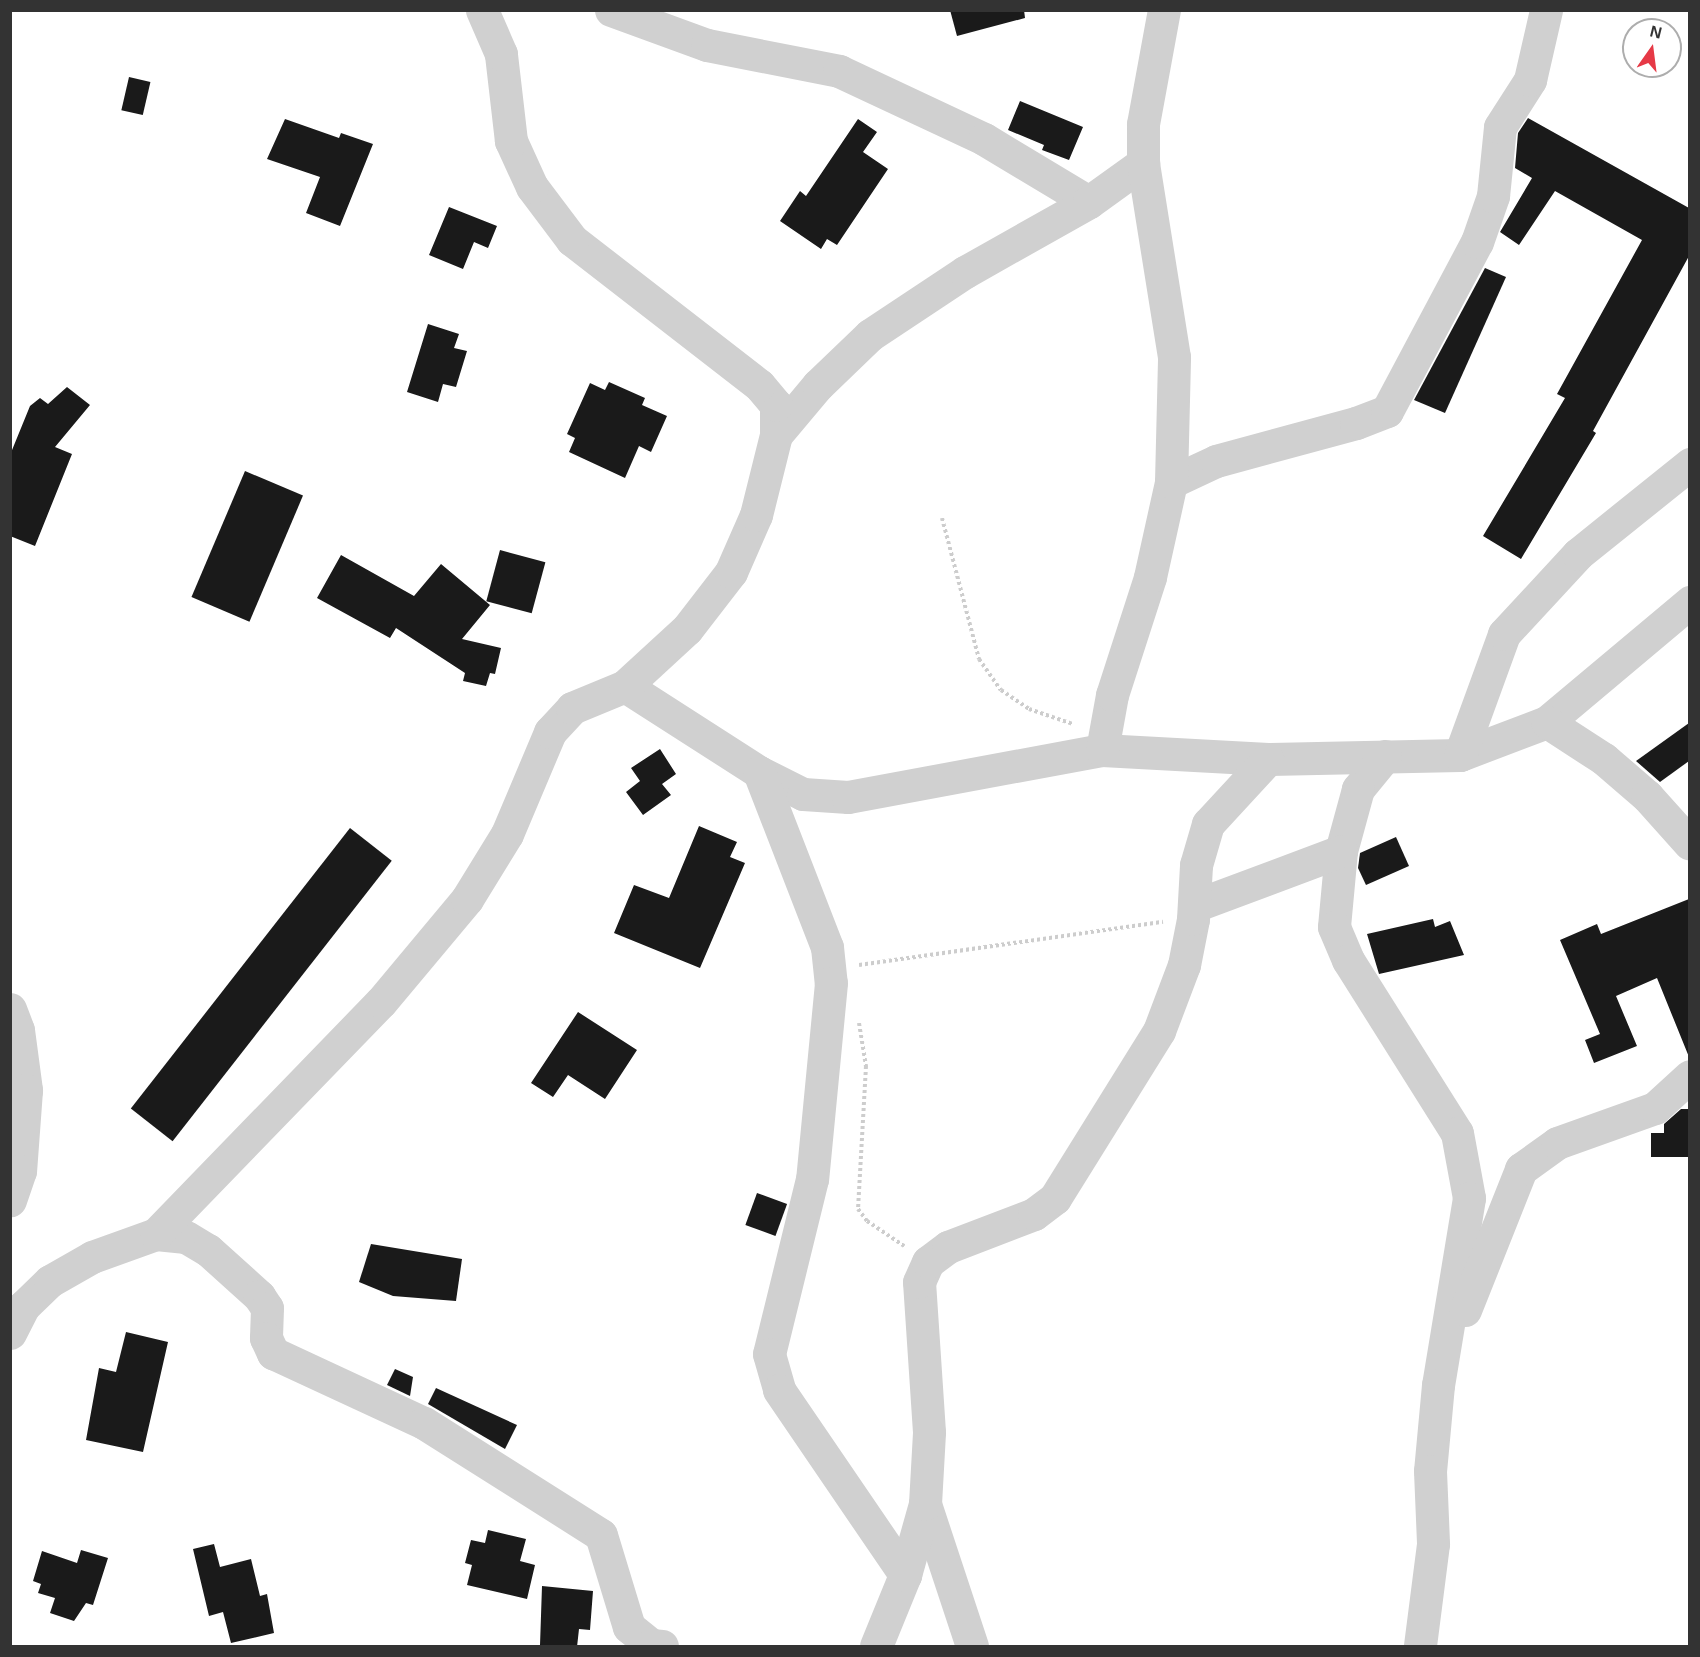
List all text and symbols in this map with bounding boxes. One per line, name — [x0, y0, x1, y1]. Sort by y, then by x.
north arrow — [1622, 18, 1682, 78]
text: N — [1648, 22, 1664, 42]

